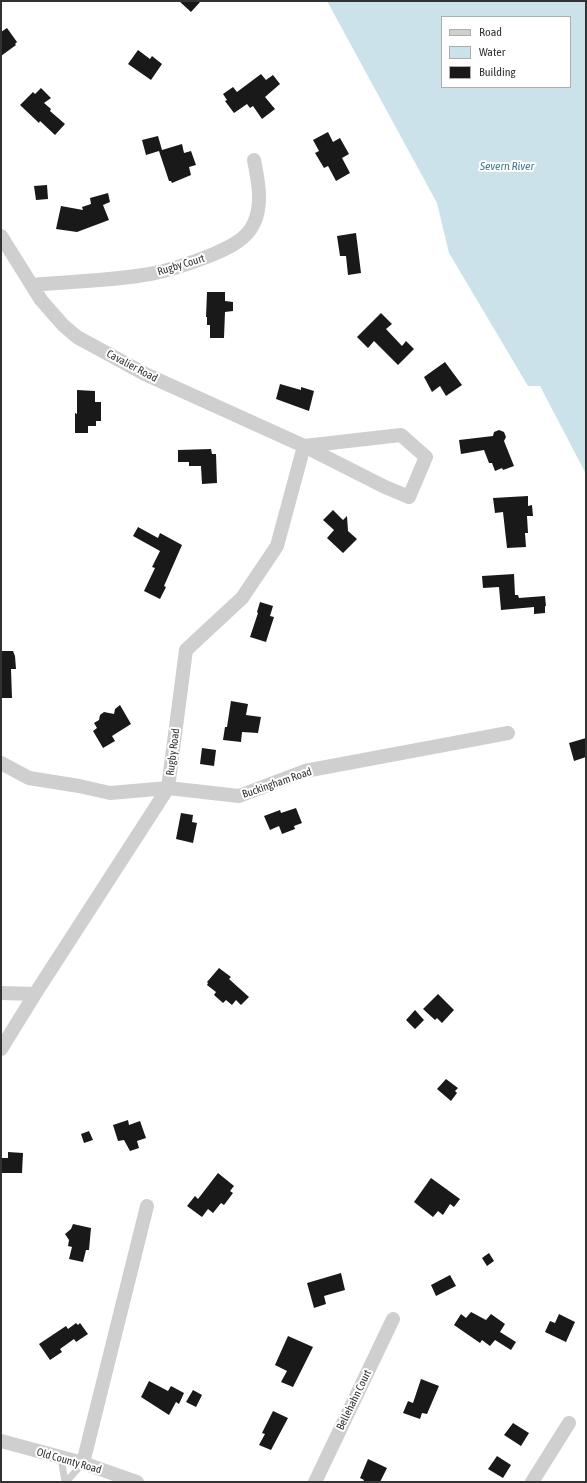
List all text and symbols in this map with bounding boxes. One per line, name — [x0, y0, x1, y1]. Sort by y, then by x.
legend — [441, 16, 571, 88]
text: Road — [479, 25, 502, 39]
text: Water — [479, 45, 505, 59]
text: Building — [479, 65, 516, 79]
water label: Severn River — [480, 159, 534, 173]
street label: Rugby Court — [156, 252, 206, 278]
street label: Cavalier Road — [104, 347, 160, 385]
street label: Rugby Road — [164, 728, 182, 776]
street label: Buckingham Road — [241, 765, 313, 801]
street label: Bellehahn Court — [334, 1368, 374, 1432]
street label: Old County Road — [35, 1445, 103, 1477]

